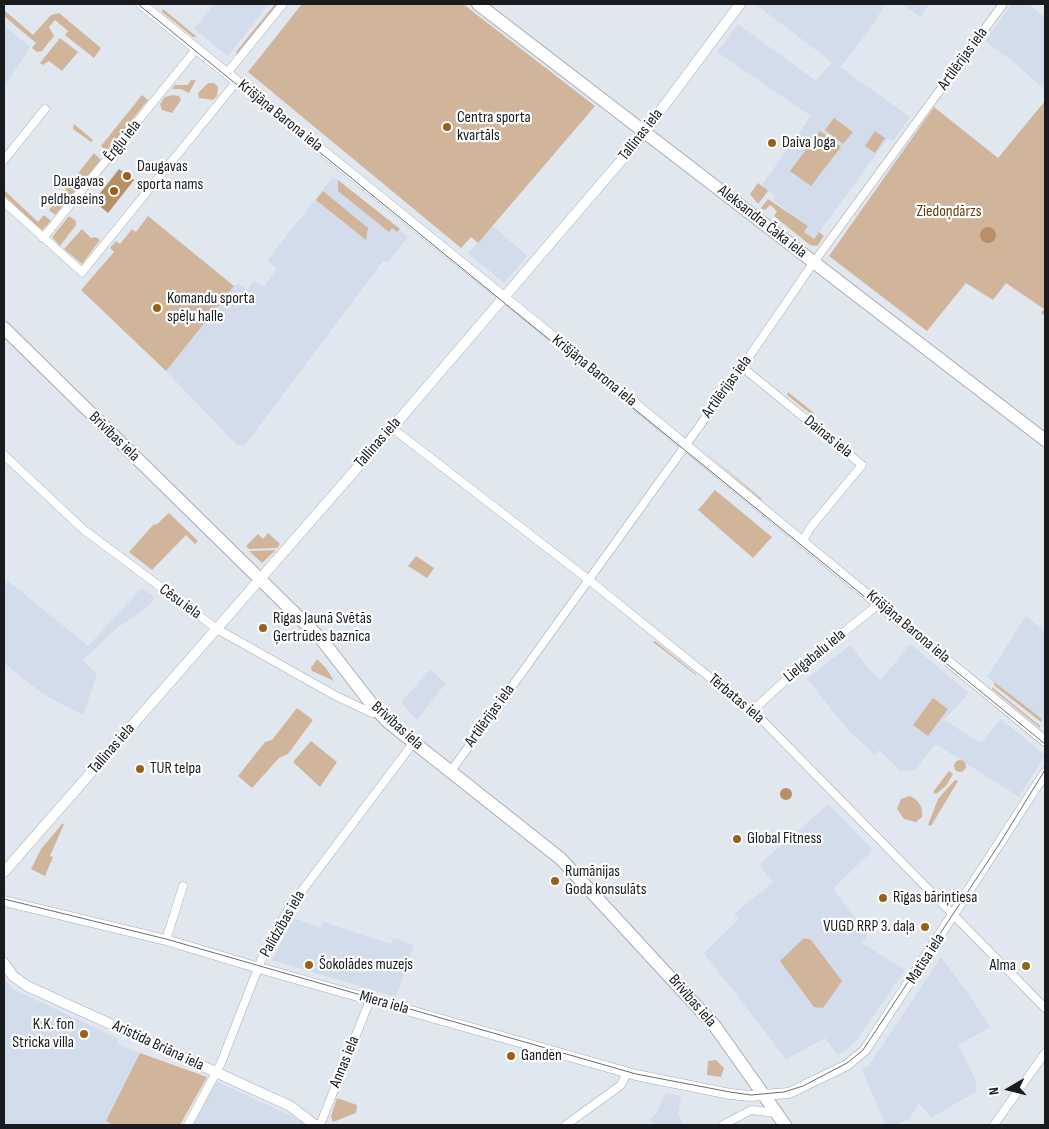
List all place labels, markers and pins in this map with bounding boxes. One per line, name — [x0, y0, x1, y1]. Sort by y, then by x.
place label: Centra sporta kvartāls — [457, 108, 531, 146]
marker: Centra sporta kvartāls — [441, 121, 453, 133]
place label: Daiva Joga — [782, 133, 836, 153]
marker: Daiva Joga — [766, 137, 778, 149]
place label: Daugavas sporta nams — [137, 157, 203, 195]
marker: Daugavas sporta nams — [121, 170, 133, 182]
place label: Daugavas peldbaseins — [41, 172, 104, 210]
marker: Daugavas peldbaseins — [108, 185, 120, 197]
place label: Komandu sporta spēļu halle — [167, 289, 255, 327]
marker: Komandu sporta spēļu halle — [151, 302, 163, 314]
place label: Rīgas Jaunā Svētās Ģertrūdes baznīca — [273, 609, 372, 647]
marker: Rīgas Jaunā Svētās Ģertrūdes baznīca — [257, 622, 269, 634]
place label: TUR telpa — [150, 759, 201, 779]
marker: TUR telpa — [134, 763, 146, 775]
place label: Global Fitness — [747, 829, 822, 849]
marker: Global Fitness — [731, 833, 743, 845]
place label: Rumānijas Goda konsulāts — [565, 862, 646, 900]
marker: Rumānijas Goda konsulāts — [549, 875, 561, 887]
place label: Rīgas bāriņtiesa — [893, 888, 977, 908]
marker: Rīgas bāriņtiesa — [877, 892, 889, 904]
place label: VUGD RRP 3. daļa — [823, 917, 915, 937]
marker: VUGD RRP 3. daļa — [919, 921, 931, 933]
place label: Šokolādes muzejs — [319, 955, 413, 975]
place label: Alma — [990, 956, 1016, 976]
marker: Šokolādes muzejs — [303, 959, 315, 971]
marker: Alma — [1020, 960, 1032, 972]
place label: K.K. fon Stricka villa — [12, 1015, 74, 1053]
marker: K.K. fon Stricka villa — [78, 1028, 90, 1040]
place label: Ganden — [521, 1046, 562, 1066]
marker: Ganden — [505, 1050, 517, 1062]

